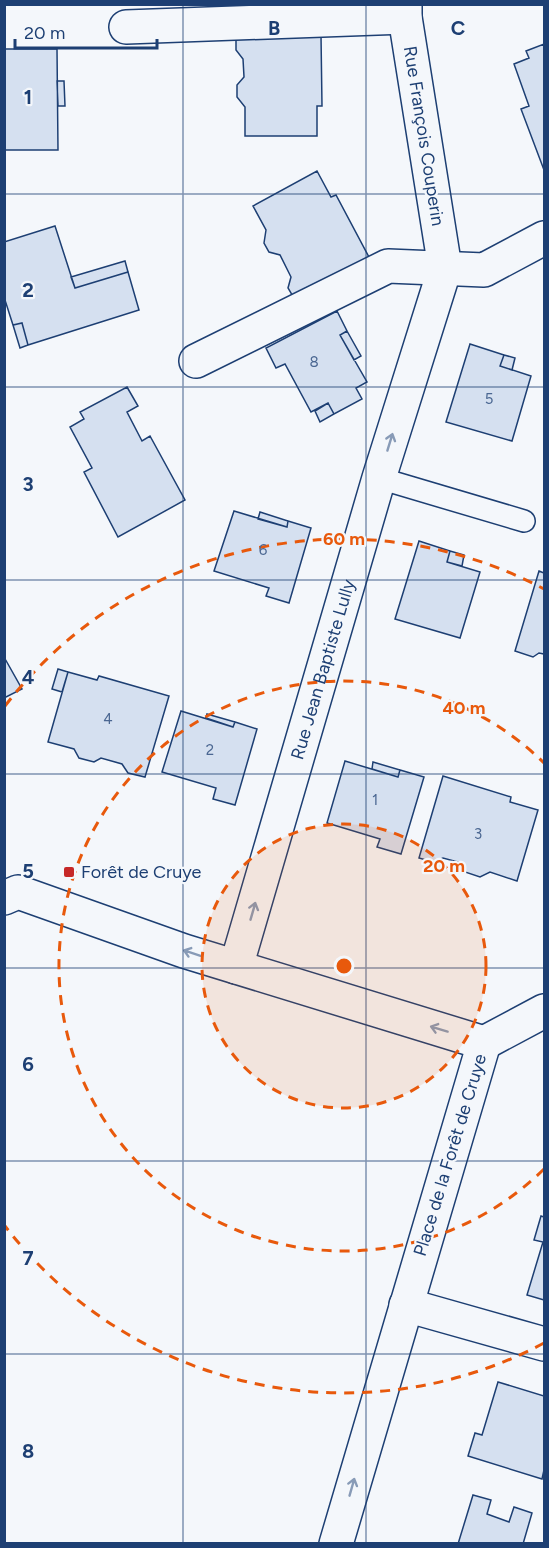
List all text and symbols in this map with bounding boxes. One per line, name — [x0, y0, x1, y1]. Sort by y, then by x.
scale bar — [15, 12, 158, 50]
text: B — [268, 16, 280, 40]
text: C — [451, 16, 465, 40]
text: 20 m — [24, 22, 65, 44]
street label: Rue François Couperin — [399, 44, 449, 228]
text: 1 — [24, 85, 32, 109]
text: 2 — [22, 278, 34, 302]
house number: 8 — [309, 353, 319, 371]
house number: 5 — [485, 390, 493, 408]
one-way arrow — [385, 433, 396, 452]
text: 3 — [22, 472, 34, 496]
text: 60 m — [323, 528, 365, 550]
house number: 6 — [259, 541, 268, 559]
street label: Rue Jean Baptiste Lully — [286, 576, 360, 762]
text: 4 — [22, 665, 35, 689]
text: 40 m — [442, 697, 486, 719]
house number: 4 — [103, 710, 113, 728]
house number: 2 — [206, 741, 214, 759]
house number: 1 — [372, 791, 378, 809]
house number: 3 — [474, 825, 482, 843]
text: 20 m — [423, 855, 465, 877]
text: 5 — [22, 859, 34, 883]
place label: Forêt de Cruye — [81, 861, 201, 883]
marker: Forêt de Cruye — [62, 865, 76, 879]
one-way arrow — [248, 902, 259, 921]
one-way arrow — [183, 947, 202, 958]
centre of rings — [334, 956, 354, 976]
one-way arrow — [430, 1023, 449, 1034]
street label: Place de la Forêt de Cruye — [409, 1051, 491, 1259]
text: 6 — [22, 1052, 34, 1076]
text: 7 — [22, 1246, 34, 1270]
text: 8 — [22, 1439, 34, 1463]
one-way arrow — [347, 1478, 358, 1497]

